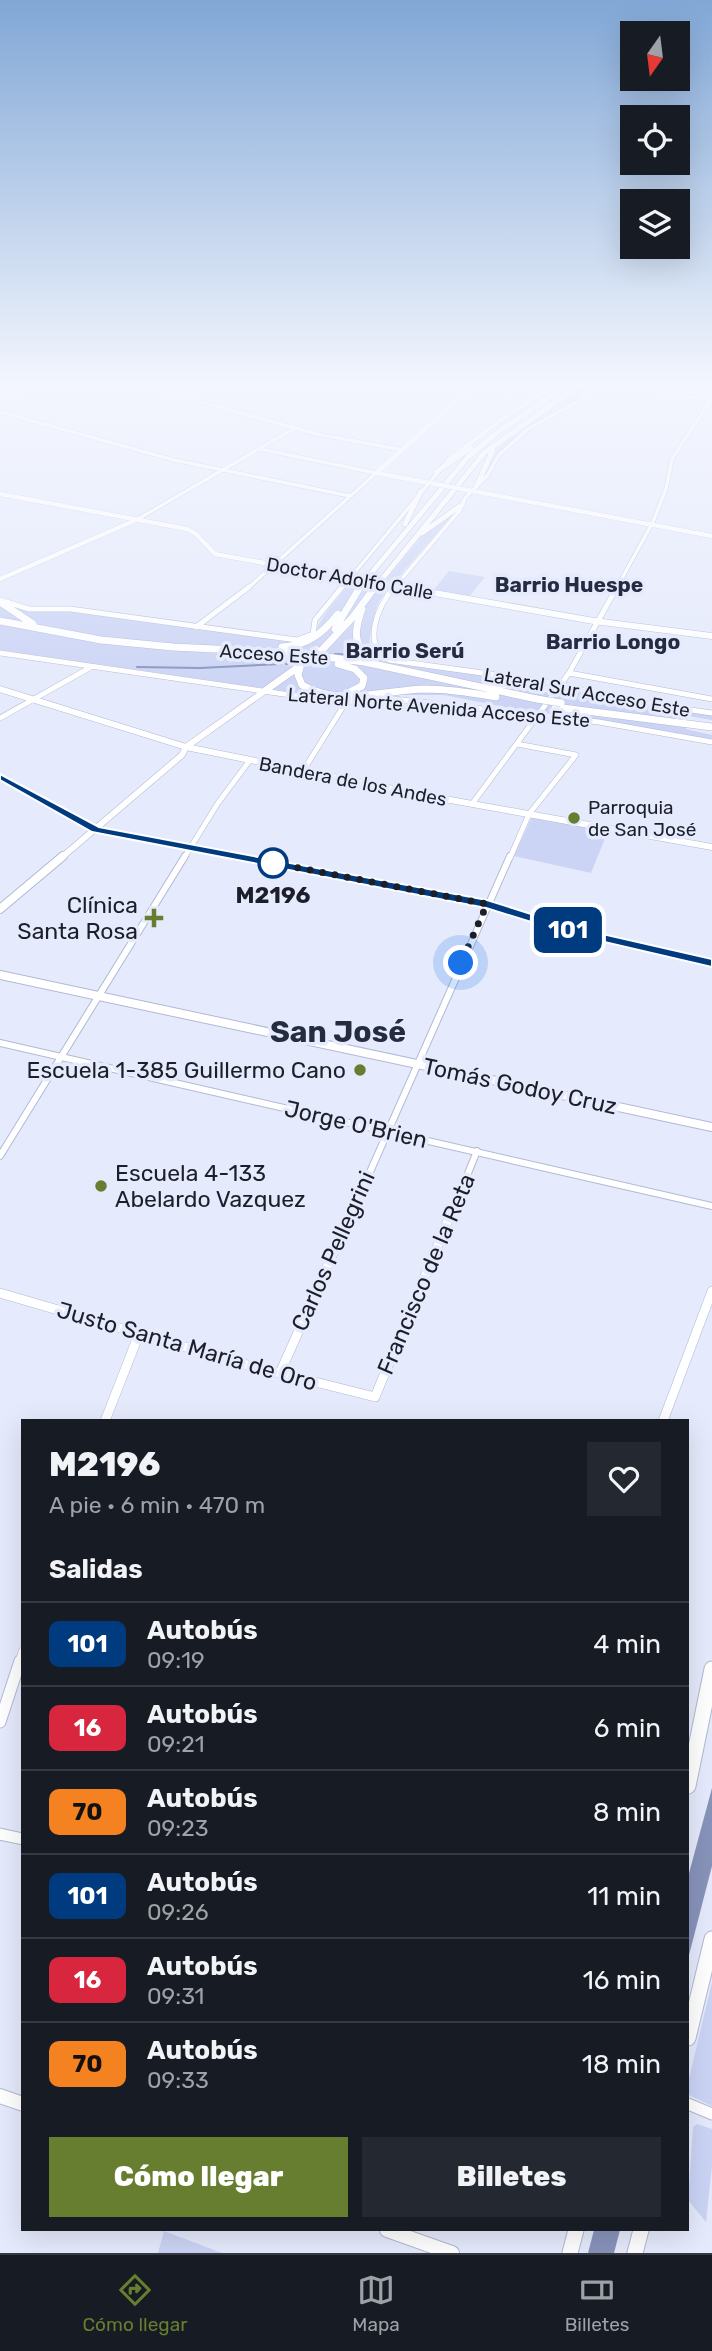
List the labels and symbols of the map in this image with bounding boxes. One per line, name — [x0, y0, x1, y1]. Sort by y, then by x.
north arrow — [620, 21, 690, 91]
street label: Doctor Adolfo Calle — [265, 553, 435, 604]
district label: Barrio Huespe — [495, 572, 643, 597]
district label: Barrio Longo — [546, 629, 680, 654]
district label: Barrio Serú — [346, 638, 464, 663]
street label: Acceso Este — [219, 639, 329, 670]
street label: Lateral Sur Acceso Este — [482, 663, 692, 722]
street label: Lateral Norte Avenida Acceso Este — [287, 683, 591, 732]
street label: Bandera de los Andes — [257, 752, 449, 811]
place label: Parroquia de San José — [588, 796, 696, 841]
marker: Parroquia de San José — [566, 810, 582, 826]
marker: M2196 — [258, 848, 288, 878]
place label: M2196 — [235, 881, 311, 909]
place label: Clínica Santa Rosa — [17, 891, 138, 945]
line badge: 101 — [528, 907, 608, 953]
marker: Clínica Santa Rosa — [144, 908, 164, 928]
your location — [443, 945, 478, 980]
district label: San José — [270, 1014, 406, 1050]
street label: Tomás Godoy Cruz — [421, 1052, 619, 1120]
place label: Escuela 1-385 Guillermo Cano — [26, 1056, 346, 1084]
marker: Escuela 1-385 Guillermo Cano — [352, 1062, 368, 1078]
street label: Jorge O'Brien — [282, 1094, 430, 1154]
place label: Escuela 4-133 Abelardo Vazquez — [115, 1159, 306, 1213]
street label: Carlos Pellegrini — [285, 1167, 381, 1335]
street label: Francisco de la Reta — [371, 1169, 481, 1379]
marker: Escuela 4-133 Abelardo Vazquez — [93, 1178, 109, 1194]
street label: Justo Santa María de Oro — [54, 1295, 320, 1397]

